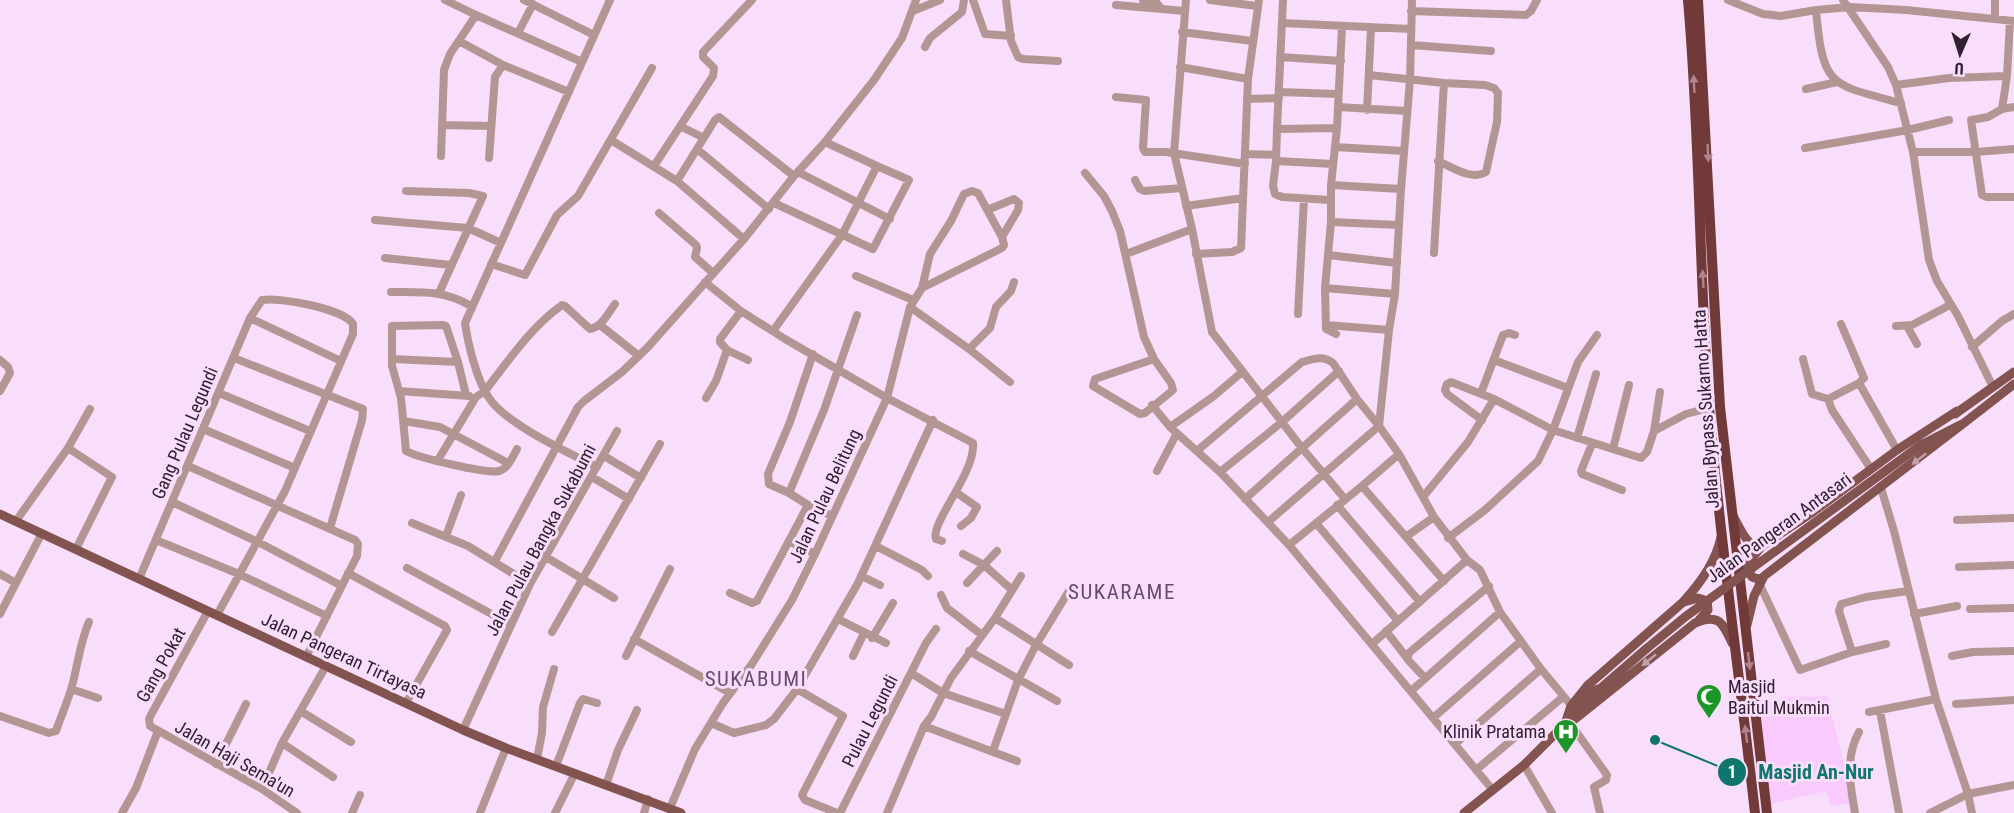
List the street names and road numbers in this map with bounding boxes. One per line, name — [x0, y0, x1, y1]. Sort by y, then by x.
street label: Jalan Bypass Sukarno Hatta — [1688, 309, 1723, 509]
street label: Gang Pulau Legundi — [147, 364, 222, 502]
street label: Jalan Pulau Belitung — [784, 425, 865, 566]
street label: Jalan Pulau Bangka Sukabumi — [481, 440, 600, 639]
street label: Jalan Pangeran Antasari — [1702, 468, 1855, 587]
street label: Jalan Pangeran Tirtayasa — [258, 608, 430, 703]
street label: Gang Pokat — [132, 624, 190, 706]
street label: Pulau Legundi — [837, 671, 902, 770]
street label: Jalan Haji Sema'un — [172, 716, 299, 801]

